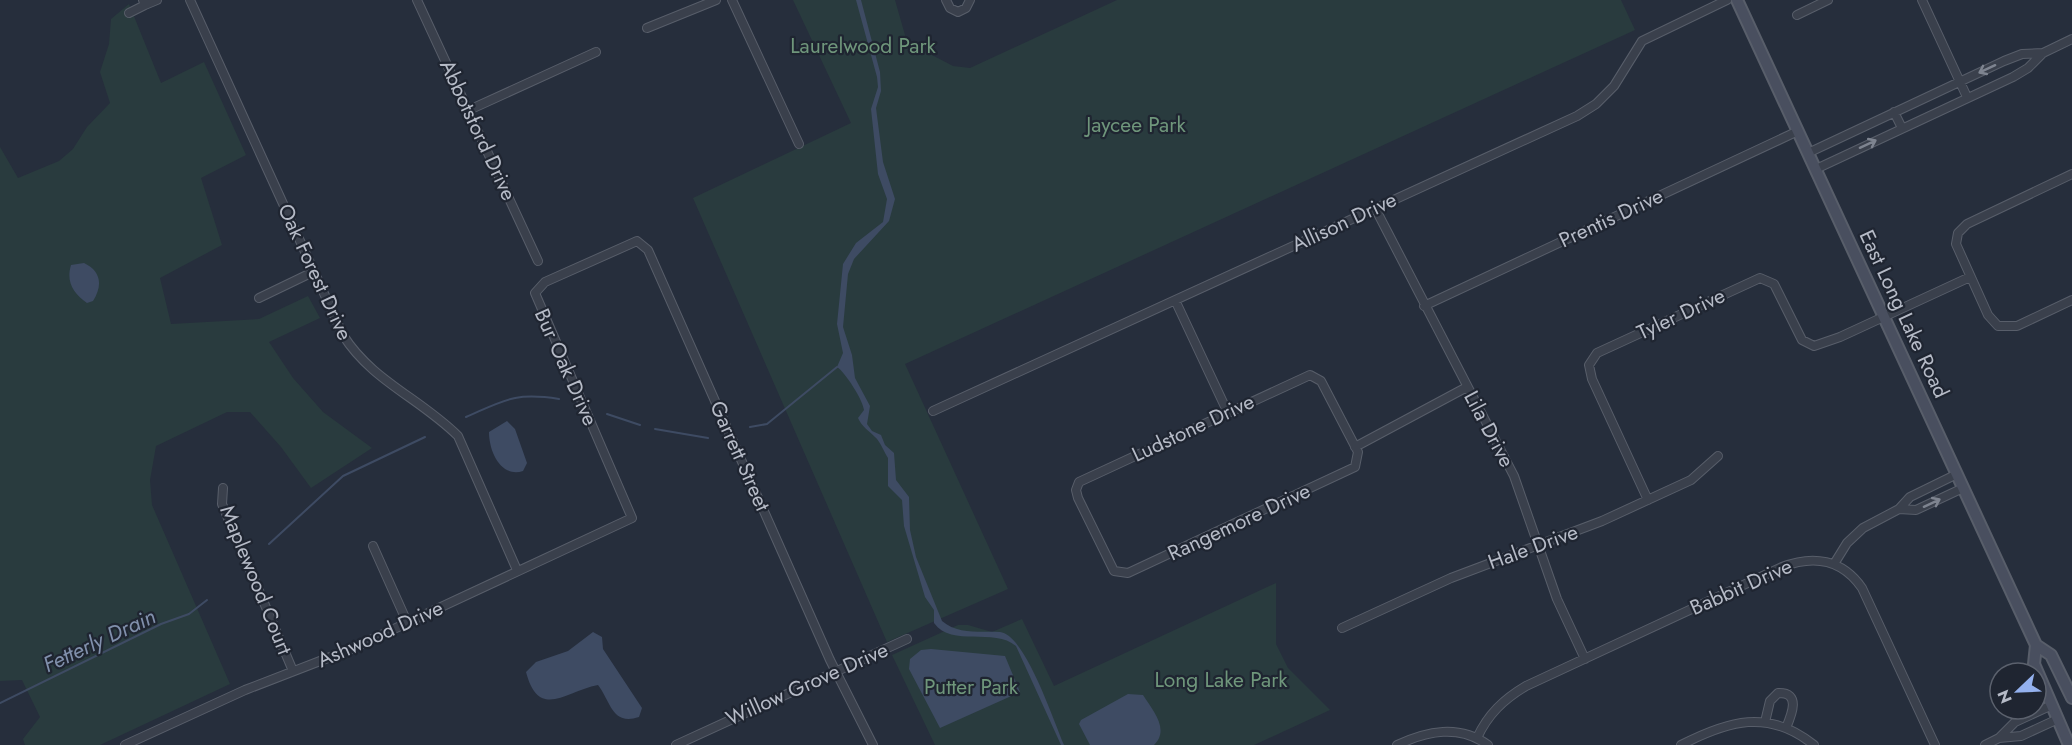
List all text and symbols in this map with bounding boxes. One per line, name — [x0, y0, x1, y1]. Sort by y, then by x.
park label: Laurelwood Park — [790, 31, 937, 61]
street label: Abbotsford Drive — [432, 55, 524, 206]
one-way arrow — [1979, 63, 1997, 75]
park label: Jaycee Park — [1083, 110, 1186, 140]
one-way arrow — [1859, 138, 1877, 150]
street label: Prentis Drive — [1554, 181, 1668, 255]
street label: Allison Drive — [1286, 184, 1402, 259]
street label: Oak Forest Drive — [270, 199, 360, 345]
street label: East Long Lake Road — [1852, 225, 1956, 403]
street label: Tyler Drive — [1632, 280, 1730, 348]
street label: Bur Oak Drive — [527, 304, 605, 430]
street label: Lila Drive — [1456, 385, 1522, 473]
street label: Ludstone Drive — [1127, 386, 1259, 469]
street label: Garrett Street — [702, 396, 778, 516]
street label: Rangemore Drive — [1163, 476, 1315, 568]
one-way arrow — [1922, 496, 1940, 508]
street label: Maplewood Court — [212, 501, 300, 659]
street label: Hale Drive — [1484, 517, 1582, 577]
street label: Babbit Drive — [1685, 551, 1797, 623]
street label: Ashwood Drive — [312, 593, 448, 675]
water label: Fetterly Drain — [37, 600, 161, 680]
street label: Willow Grove Drive — [721, 635, 893, 733]
north arrow — [1988, 661, 2048, 721]
park label: Long Lake Park — [1154, 665, 1288, 695]
park label: Putter Park — [924, 672, 1019, 702]
text: N — [1992, 686, 2018, 707]

